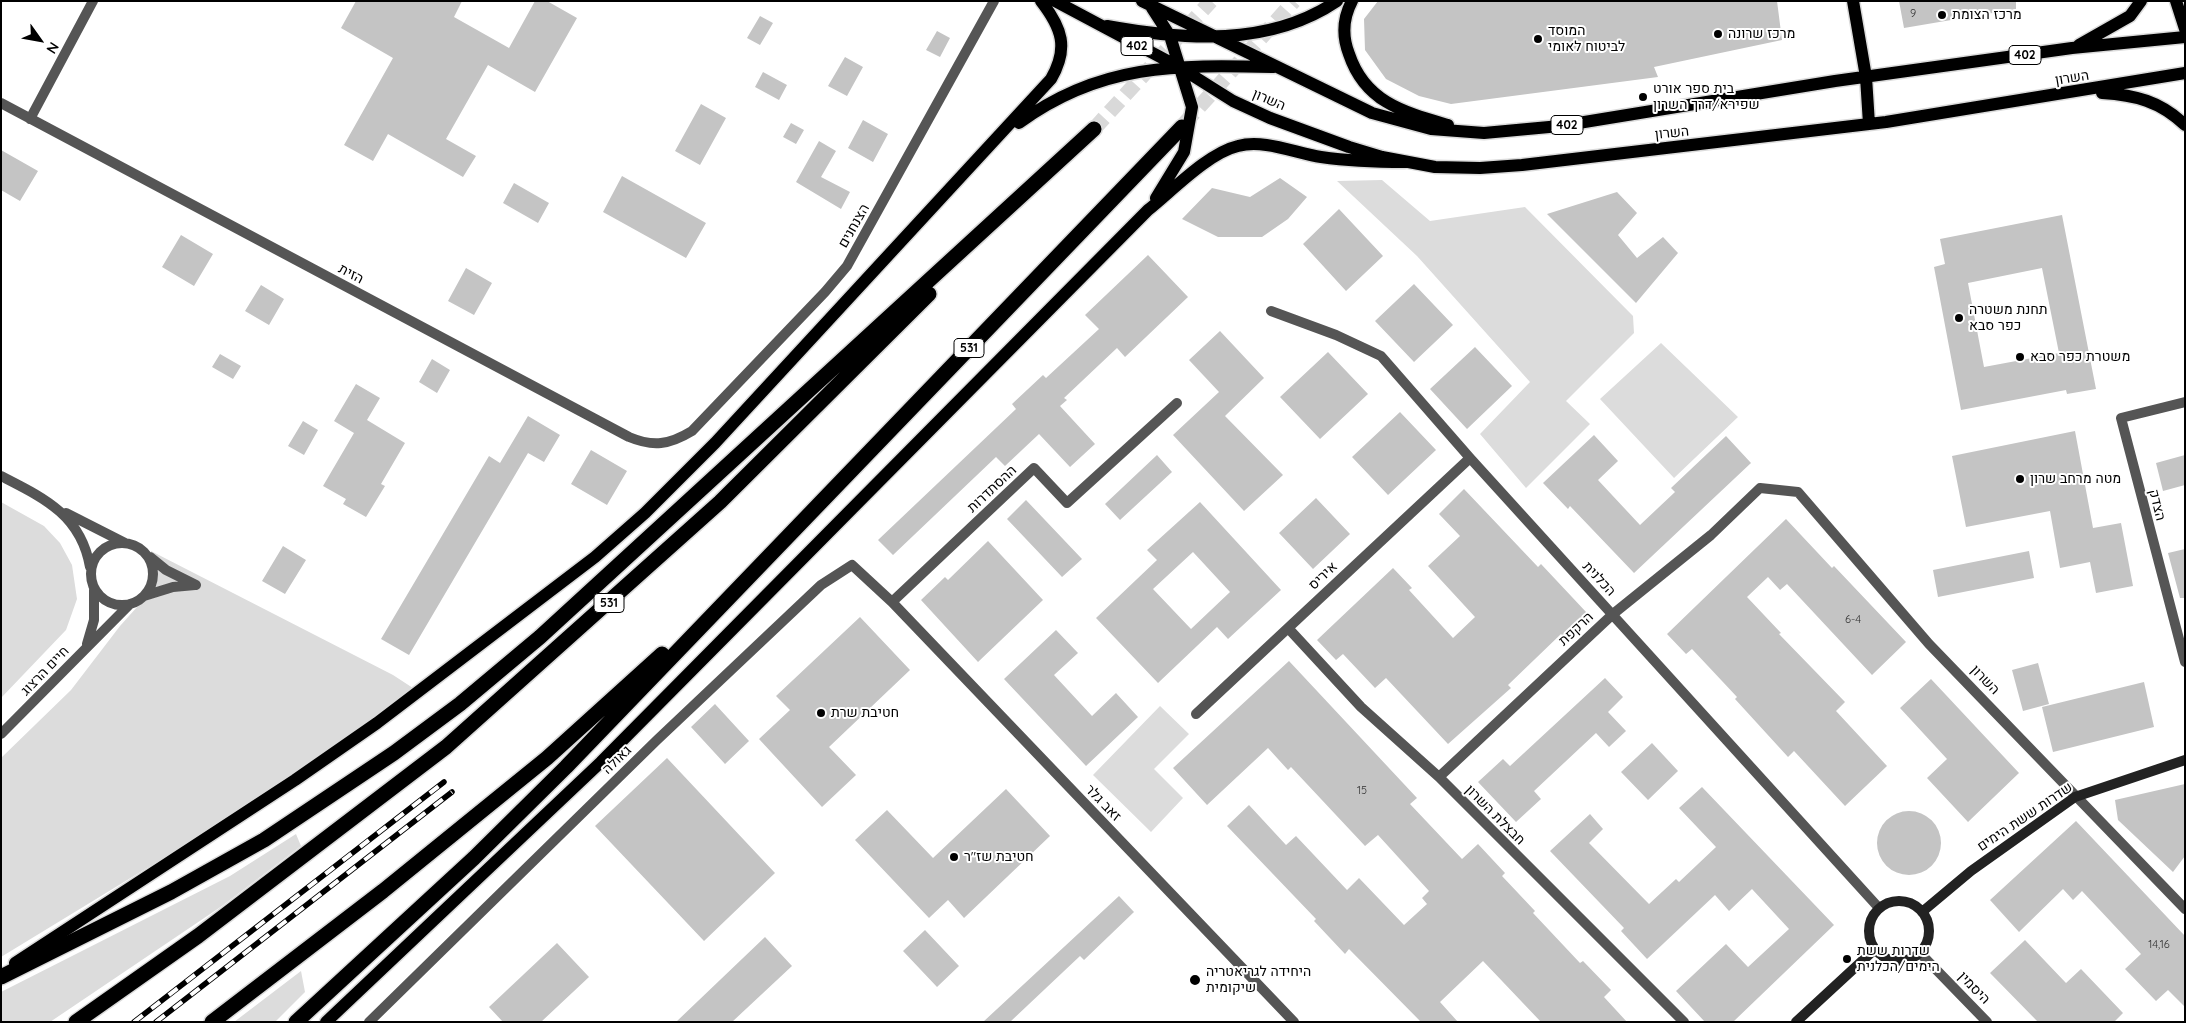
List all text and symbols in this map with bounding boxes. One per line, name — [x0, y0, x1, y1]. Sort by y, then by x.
house number: 9 — [1910, 7, 1916, 21]
place label: מרכז הצומת — [1952, 7, 2022, 23]
marker: מרכז הצומת — [1936, 9, 1948, 21]
north arrow — [15, 15, 65, 65]
place label: המוסד לביטוח לאומי — [1548, 23, 1625, 56]
place label: מרכז שרונה — [1728, 26, 1795, 42]
marker: מרכז שרונה — [1712, 28, 1724, 40]
marker: המוסד לביטוח לאומי — [1532, 33, 1544, 45]
road number: 402 — [1121, 36, 1153, 56]
text: N — [42, 39, 63, 57]
road number: 402 — [2009, 46, 2041, 64]
street label: השרון — [2054, 67, 2090, 89]
place label: בית ספר אורט שפירא/דרך השרון — [1653, 81, 1760, 114]
street label: השרון — [1250, 86, 1288, 114]
marker: בית ספר אורט שפירא/דרך השרון — [1637, 91, 1649, 103]
road number: 402 — [1551, 116, 1583, 134]
street label: השרון — [1654, 123, 1690, 143]
street label: הצנחנים — [835, 201, 873, 251]
street label: הזית — [336, 260, 366, 288]
place label: תחנת משטרה כפר סבא — [1969, 302, 2048, 334]
marker: תחנת משטרה כפר סבא — [1953, 312, 1965, 324]
road number: 531 — [954, 338, 984, 358]
place label: משטרת כפר סבא — [2030, 349, 2130, 365]
marker: משטרת כפר סבא — [2014, 351, 2026, 363]
street label: ההסתדרות — [964, 462, 1020, 516]
place label: מטה מרחב שרון — [2030, 471, 2121, 487]
marker: מטה מרחב שרון — [2014, 473, 2026, 485]
street label: הצדק — [2145, 488, 2169, 522]
street label: הכלנית — [1579, 558, 1619, 600]
street label: איריס — [1305, 559, 1341, 593]
road number: 531 — [594, 594, 624, 612]
street label: הרקפת — [1555, 609, 1597, 649]
house number: 6-4 — [1845, 613, 1861, 627]
street label: חיים הרצוג — [17, 643, 73, 699]
street label: השרון — [1967, 662, 2003, 698]
place label: חטיבת שרת — [831, 705, 899, 721]
marker: חטיבת שרת — [815, 707, 827, 719]
street label: גאולה — [599, 742, 635, 778]
street label: שדרות ששת הימים — [1974, 779, 2076, 855]
street label: זאב גלר — [1081, 781, 1125, 825]
street label: חבצלת השרון — [1462, 782, 1528, 848]
house number: 15 — [1357, 784, 1367, 798]
place label: חטיבת שז"ר — [964, 849, 1034, 865]
marker: חטיבת שז"ר — [948, 851, 960, 863]
house number: 14,16 — [2148, 938, 2170, 952]
place label: שדרות ששת הימים/הכלנית — [1857, 943, 1940, 976]
marker: שדרות ששת הימים/הכלנית — [1841, 953, 1853, 965]
place label: היחידה לגריאטריה שיקומית — [1206, 964, 1311, 996]
street label: היסמין — [1955, 968, 1993, 1008]
marker: היחידה לגריאטריה שיקומית — [1188, 973, 1202, 987]

